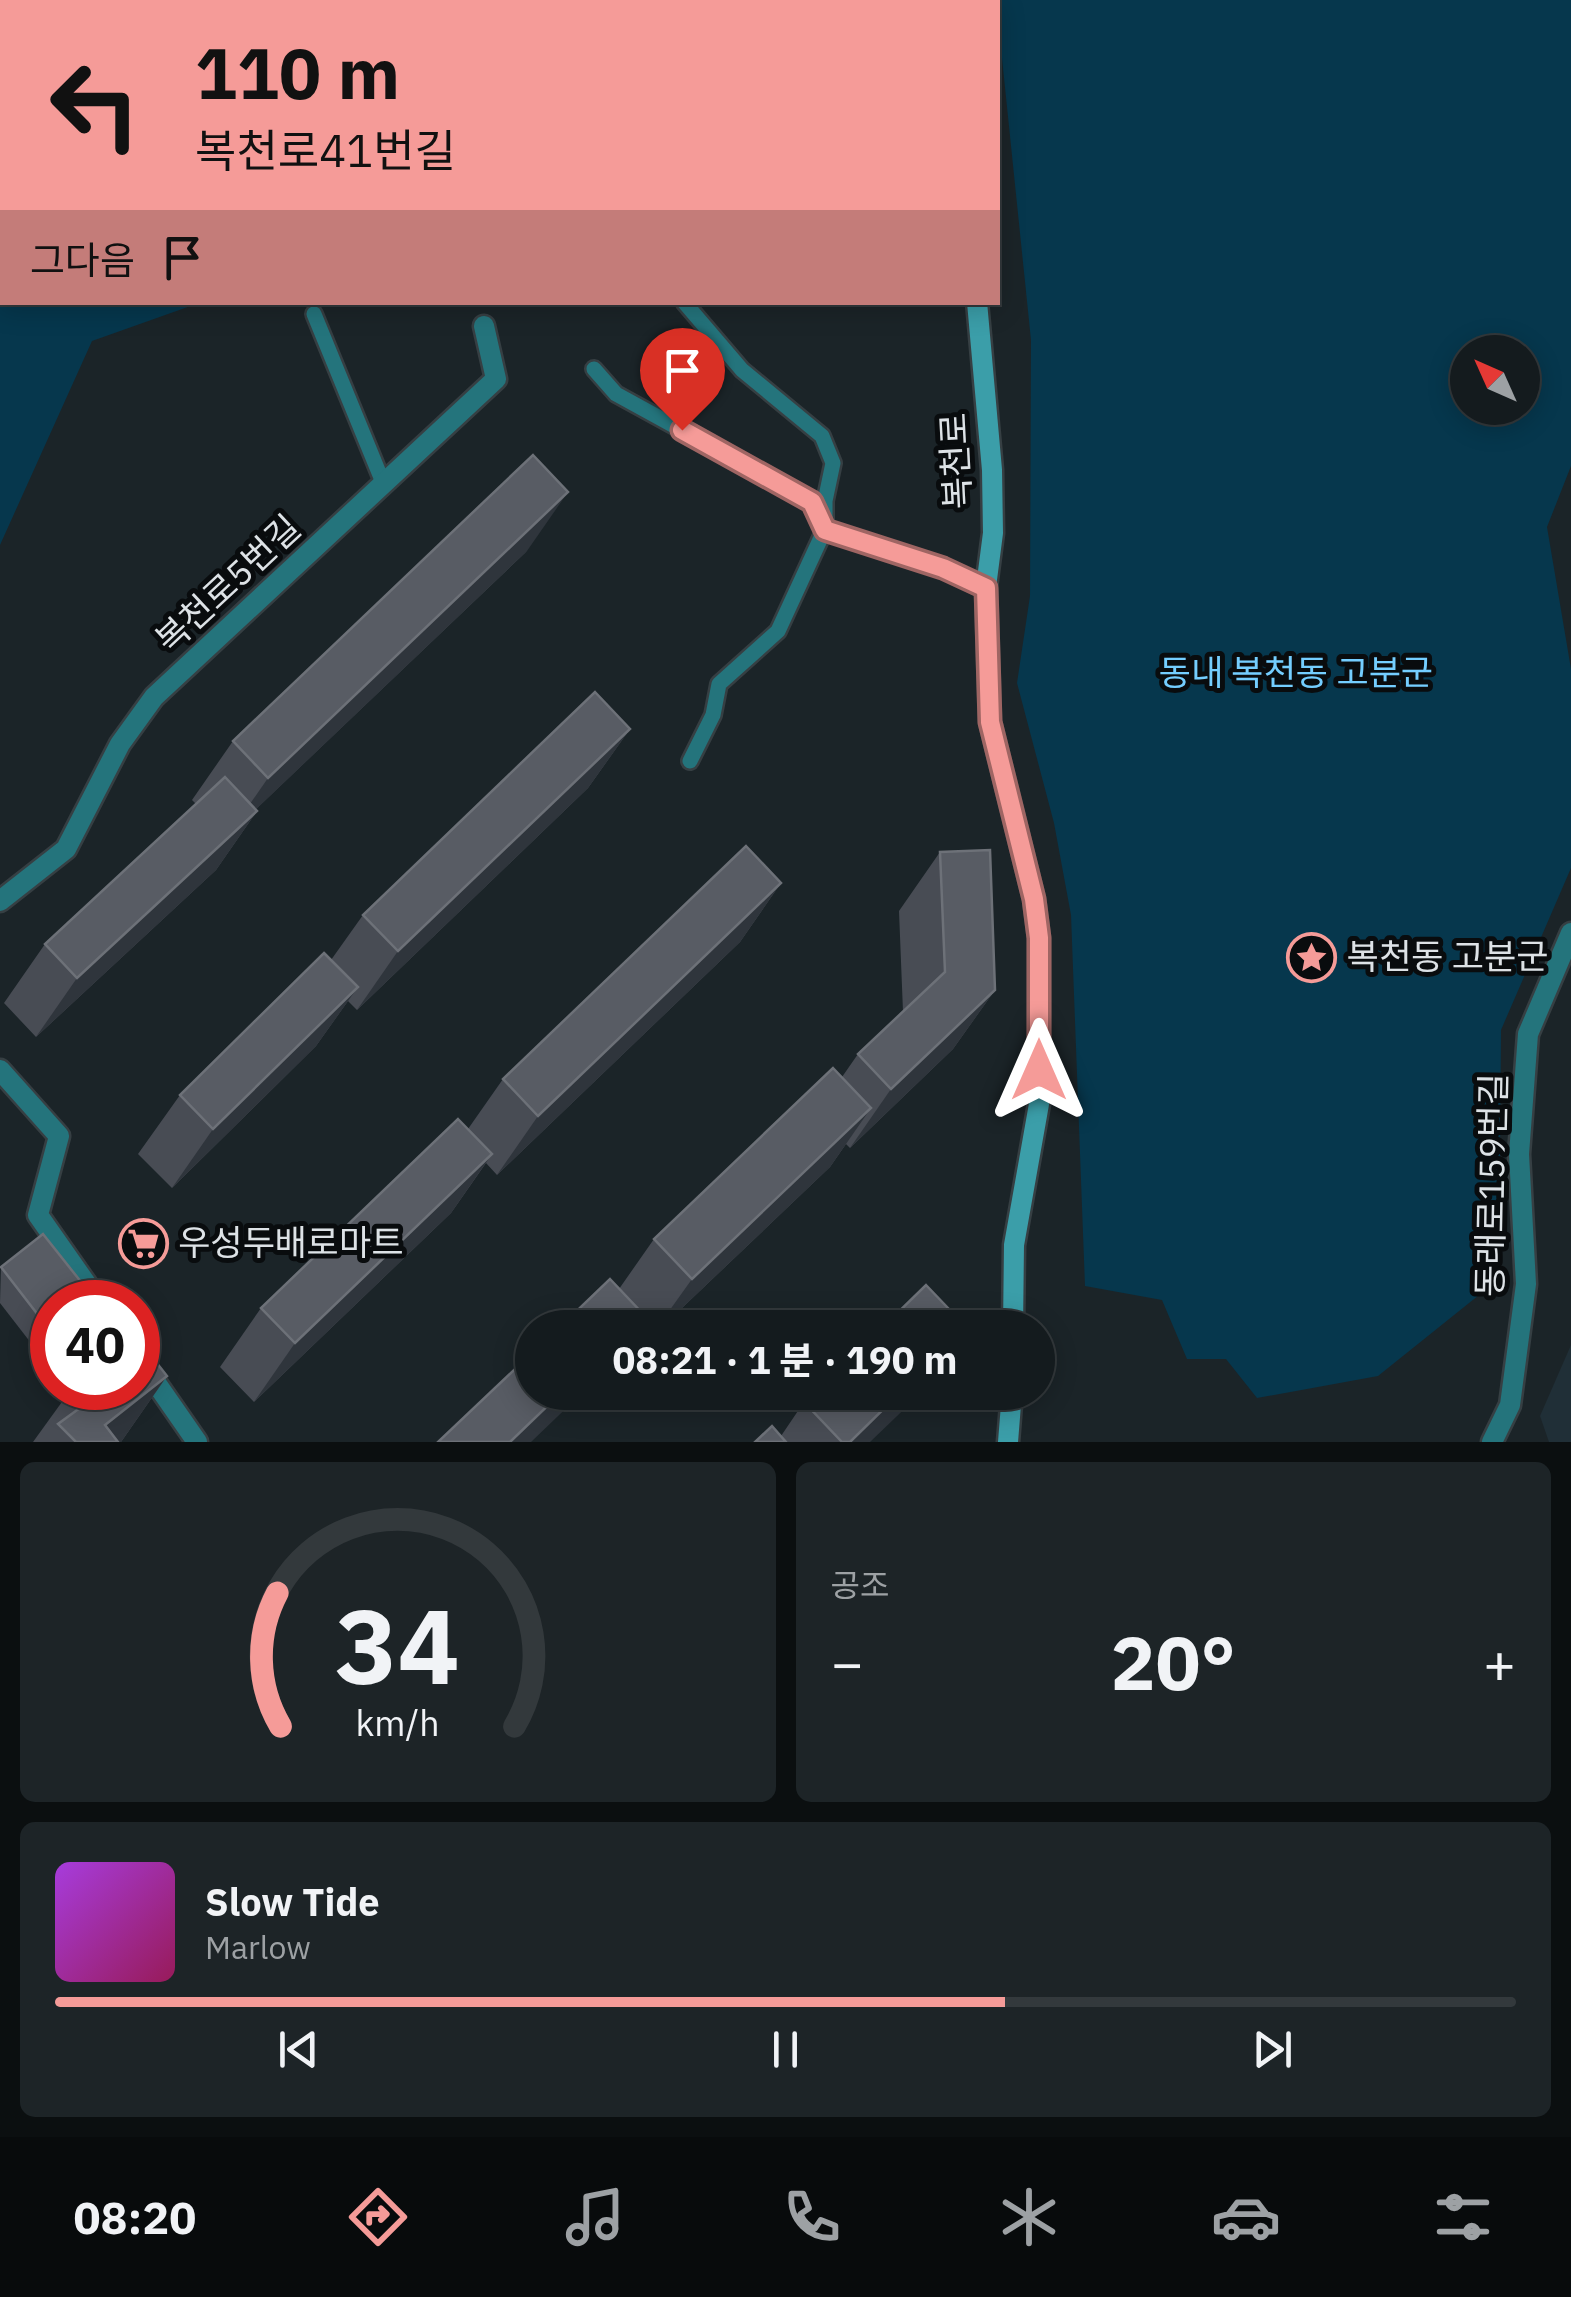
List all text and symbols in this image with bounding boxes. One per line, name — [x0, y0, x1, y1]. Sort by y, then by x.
text: 110 m — [195, 27, 400, 118]
icon: left — [30, 40, 160, 170]
text: 복천로41번길 — [195, 121, 456, 179]
icon: arrive — [155, 230, 210, 285]
text: 그다음 — [30, 235, 135, 284]
pin — [640, 328, 725, 431]
north arrow — [1450, 335, 1540, 425]
map controls — [1450, 335, 1540, 425]
icon: arrive — [655, 343, 710, 398]
street label: 복천로 — [930, 412, 980, 510]
street label: 복천로5번길 — [145, 504, 310, 662]
park label: 동내 복천동 고분군 — [1159, 649, 1433, 695]
place icon: 복천동 고분군 — [1286, 931, 1338, 983]
place label: 복천동 고분군 — [1347, 933, 1548, 979]
position arrow — [987, 1018, 1091, 1122]
street label: 동래로159번길 — [1466, 1073, 1516, 1297]
supermarket icon: 우성두배로마트 — [117, 1217, 169, 1269]
place label: 우성두배로마트 — [178, 1219, 403, 1265]
speed limit sign: 40 — [30, 1280, 160, 1410]
text: 08:21 · 1 분 · 190 m — [613, 1335, 957, 1384]
text: 공조 — [831, 1564, 889, 1606]
text: 34 — [335, 1577, 460, 1713]
text: 20° — [1111, 1613, 1236, 1711]
text: − — [831, 1627, 864, 1698]
text: + — [1483, 1627, 1516, 1698]
text: km/h — [356, 1699, 440, 1746]
text: Slow Tide — [205, 1877, 380, 1926]
text: Marlow — [205, 1926, 311, 1968]
icon: previous — [271, 2022, 326, 2077]
icon: pause — [758, 2022, 813, 2077]
icon: next — [1245, 2022, 1300, 2077]
icon: directions — [343, 2182, 413, 2252]
icon: music — [560, 2182, 630, 2252]
icon: phone — [777, 2182, 847, 2252]
icon: climate — [994, 2182, 1064, 2252]
icon: car — [1211, 2182, 1281, 2252]
icon: filters — [1428, 2182, 1498, 2252]
text: 08:20 — [73, 2188, 196, 2246]

